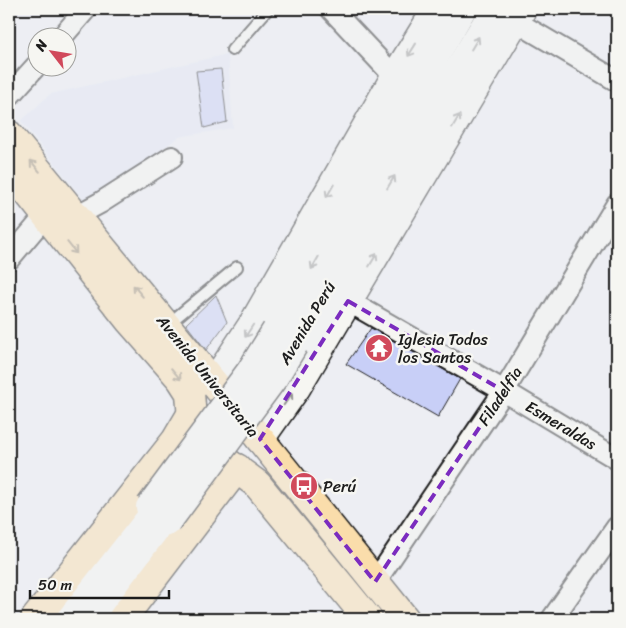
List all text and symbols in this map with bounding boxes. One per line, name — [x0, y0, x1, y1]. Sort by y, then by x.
north arrow — [28, 28, 78, 78]
text: N — [28, 35, 55, 57]
one-way arrow — [470, 36, 480, 50]
one-way arrow — [406, 43, 416, 57]
one-way arrow — [451, 114, 461, 128]
one-way arrow — [29, 160, 40, 173]
one-way arrow — [387, 176, 397, 190]
one-way arrow — [325, 183, 335, 198]
one-way arrow — [67, 241, 78, 254]
one-way arrow — [368, 254, 378, 268]
one-way arrow — [310, 255, 319, 270]
street label: Avenida Perú — [270, 275, 344, 371]
one-way arrow — [133, 285, 144, 298]
street label: Avenida Universitaria — [148, 307, 267, 444]
one-way arrow — [243, 324, 253, 338]
place label: Iglesia Todos los Santos — [397, 325, 489, 372]
temple icon: Iglesia Todos los Santos — [364, 333, 394, 363]
street label: Filadelfia — [470, 360, 530, 432]
one-way arrow — [170, 367, 181, 380]
one-way arrow — [283, 392, 293, 406]
street label: Esmeraldas — [520, 392, 603, 458]
bus stop icon: Perú — [289, 471, 319, 501]
place label: Perú — [323, 472, 356, 501]
scale bar — [30, 568, 169, 600]
text: 50 m — [38, 572, 73, 598]

